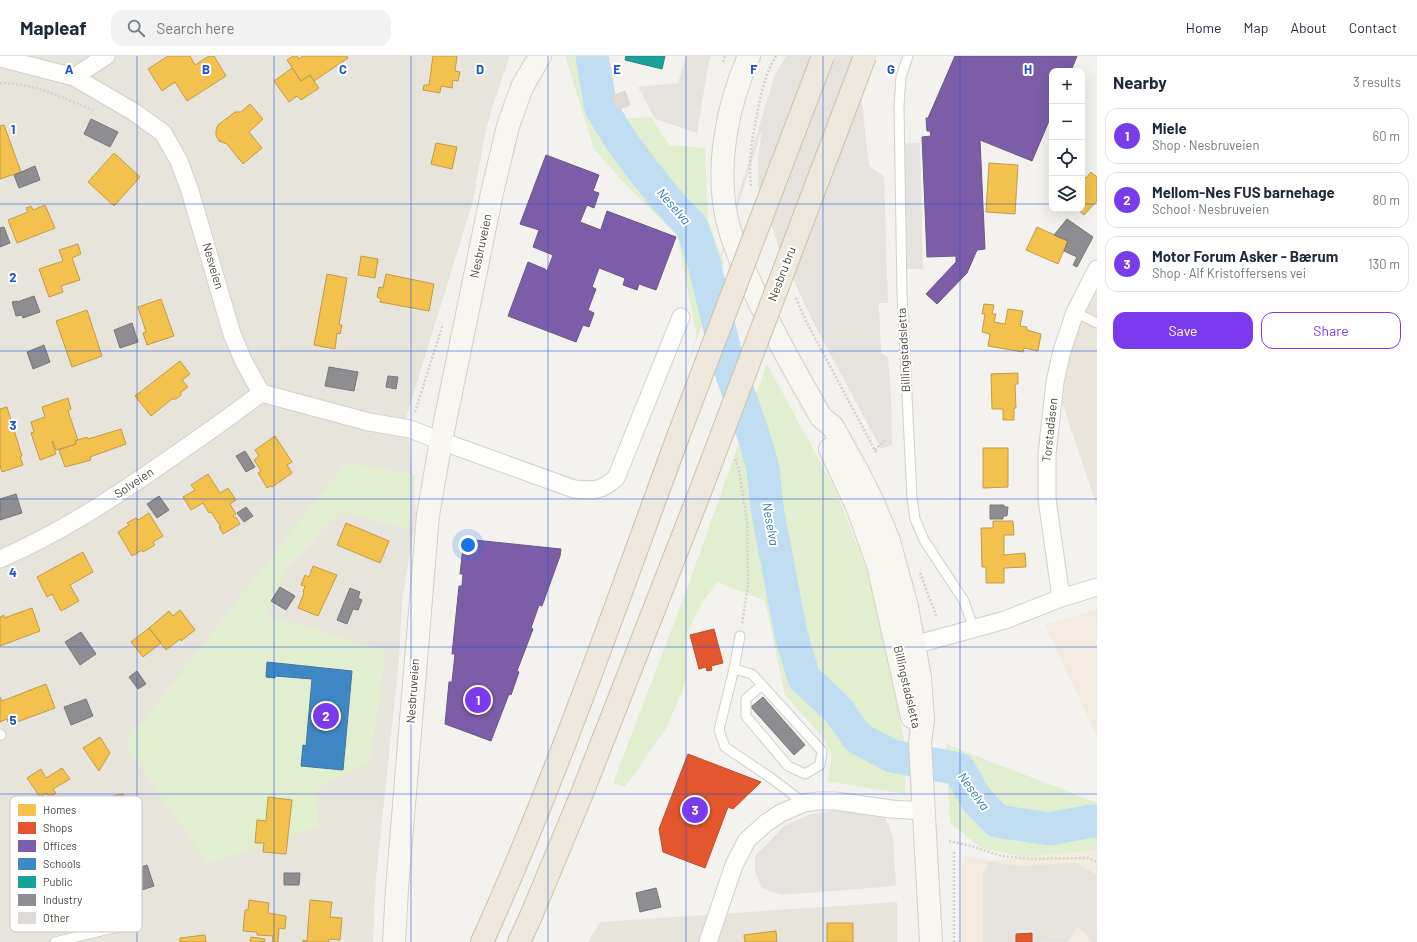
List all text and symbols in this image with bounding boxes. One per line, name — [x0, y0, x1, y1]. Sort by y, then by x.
search box — [111, 10, 391, 46]
text: Mapleaf — [20, 16, 87, 39]
icon: search — [125, 17, 147, 39]
text: Search here — [157, 19, 235, 37]
text: Home — [1186, 19, 1222, 36]
text: Map — [1244, 19, 1268, 36]
text: About — [1290, 19, 1327, 36]
text: Contact — [1349, 19, 1397, 36]
text: A — [65, 61, 74, 77]
text: B — [202, 61, 210, 77]
text: C — [339, 61, 347, 77]
text: D — [476, 61, 484, 77]
text: E — [613, 61, 621, 77]
text: F — [750, 61, 758, 77]
text: G — [887, 61, 895, 77]
text: H — [1024, 61, 1032, 77]
map controls — [1049, 68, 1085, 212]
button: + — [1049, 68, 1085, 104]
text: Nearby — [1113, 72, 1167, 92]
text: 3 results — [1353, 74, 1401, 90]
button: − — [1049, 104, 1085, 140]
text: Miele — [1152, 119, 1187, 137]
text: 1 — [11, 121, 15, 137]
text: 1 — [1125, 128, 1129, 144]
text: 60 m — [1373, 128, 1400, 144]
text: Shop · Nesbruveien — [1152, 137, 1259, 153]
button: locate — [1049, 140, 1085, 176]
button: layers — [1049, 176, 1085, 212]
text: Mellom-Nes FUS barnehage — [1152, 183, 1335, 201]
water label: Neselva — [654, 184, 694, 228]
text: 2 — [1123, 192, 1131, 208]
text: 80 m — [1373, 192, 1400, 208]
text: School · Nesbruveien — [1152, 201, 1269, 217]
street label: Nesbruveien — [466, 212, 494, 279]
street label: Nesveien — [201, 241, 227, 291]
street label: Nesbru bru — [764, 244, 798, 303]
text: Motor Forum Asker - Bærum — [1152, 247, 1338, 265]
text: 3 — [1123, 256, 1131, 272]
text: 130 m — [1368, 256, 1400, 272]
text: Shop · Alf Kristoffersens vei — [1152, 265, 1306, 281]
text: 2 — [9, 269, 17, 285]
street label: Billingstadsletta — [894, 307, 912, 393]
button: Save — [1113, 312, 1253, 349]
button: Share — [1261, 312, 1401, 349]
street label: Torstadåsen — [1039, 397, 1059, 463]
text: 3 — [9, 417, 17, 433]
street label: Solveien — [111, 464, 156, 500]
water label: Neselva — [759, 501, 783, 547]
your location — [458, 535, 478, 555]
text: 4 — [9, 564, 17, 580]
street label: Billingstadsletta — [892, 644, 924, 730]
street label: Nesbruveien — [403, 658, 421, 724]
pin: 1 — [465, 685, 491, 715]
pin: 2 — [313, 701, 339, 731]
text: 5 — [9, 712, 17, 728]
water label: Neselva — [955, 769, 993, 813]
pin: 3 — [682, 795, 708, 825]
legend — [10, 796, 142, 932]
text: Homes — [43, 803, 76, 816]
text: Shops — [43, 821, 73, 834]
text: Offices — [43, 839, 77, 852]
text: Schools — [43, 857, 81, 870]
text: Public — [43, 875, 73, 888]
text: Industry — [43, 893, 82, 906]
text: Other — [43, 911, 70, 924]

